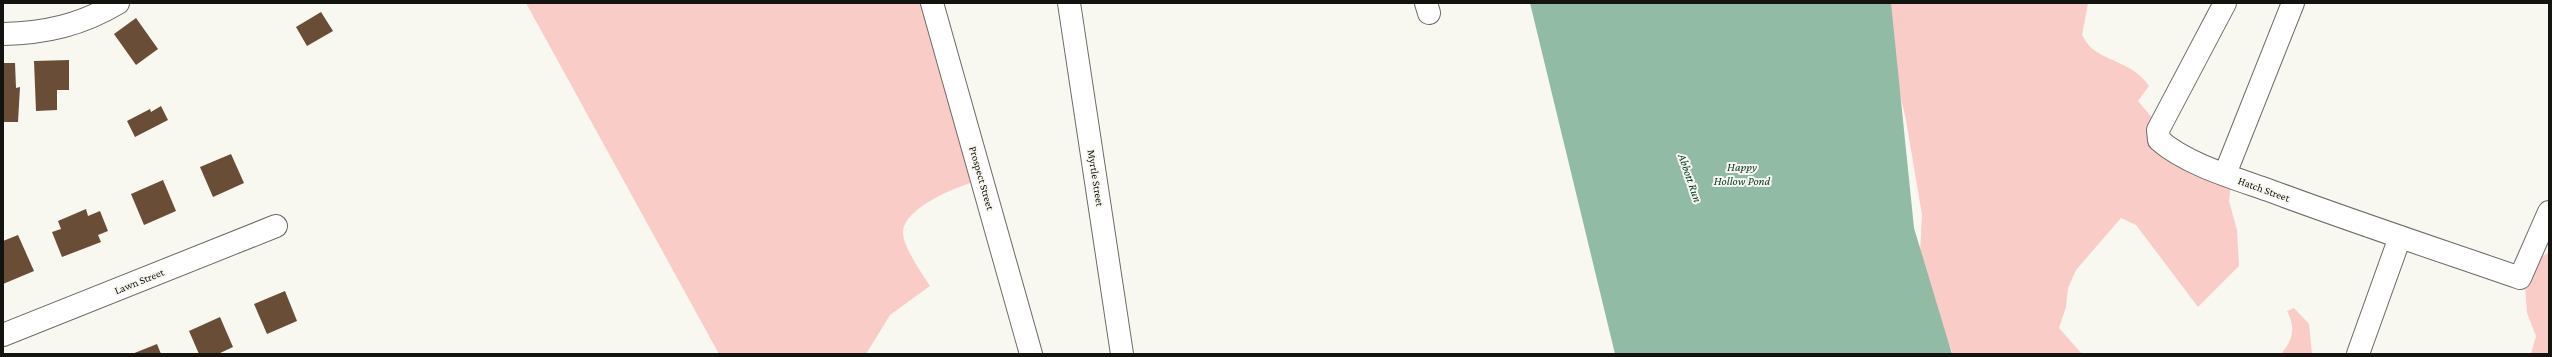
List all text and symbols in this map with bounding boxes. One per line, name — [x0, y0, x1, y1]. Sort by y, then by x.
street label: Prospect Street — [966, 145, 997, 212]
street label: Myrtle Street — [1085, 149, 1106, 208]
water label: Abbott Run — [1675, 151, 1705, 204]
water label: Happy Hollow Pond — [1714, 160, 1771, 188]
street label: Hatch Street — [2237, 174, 2292, 204]
street label: Lawn Street — [112, 265, 166, 296]

